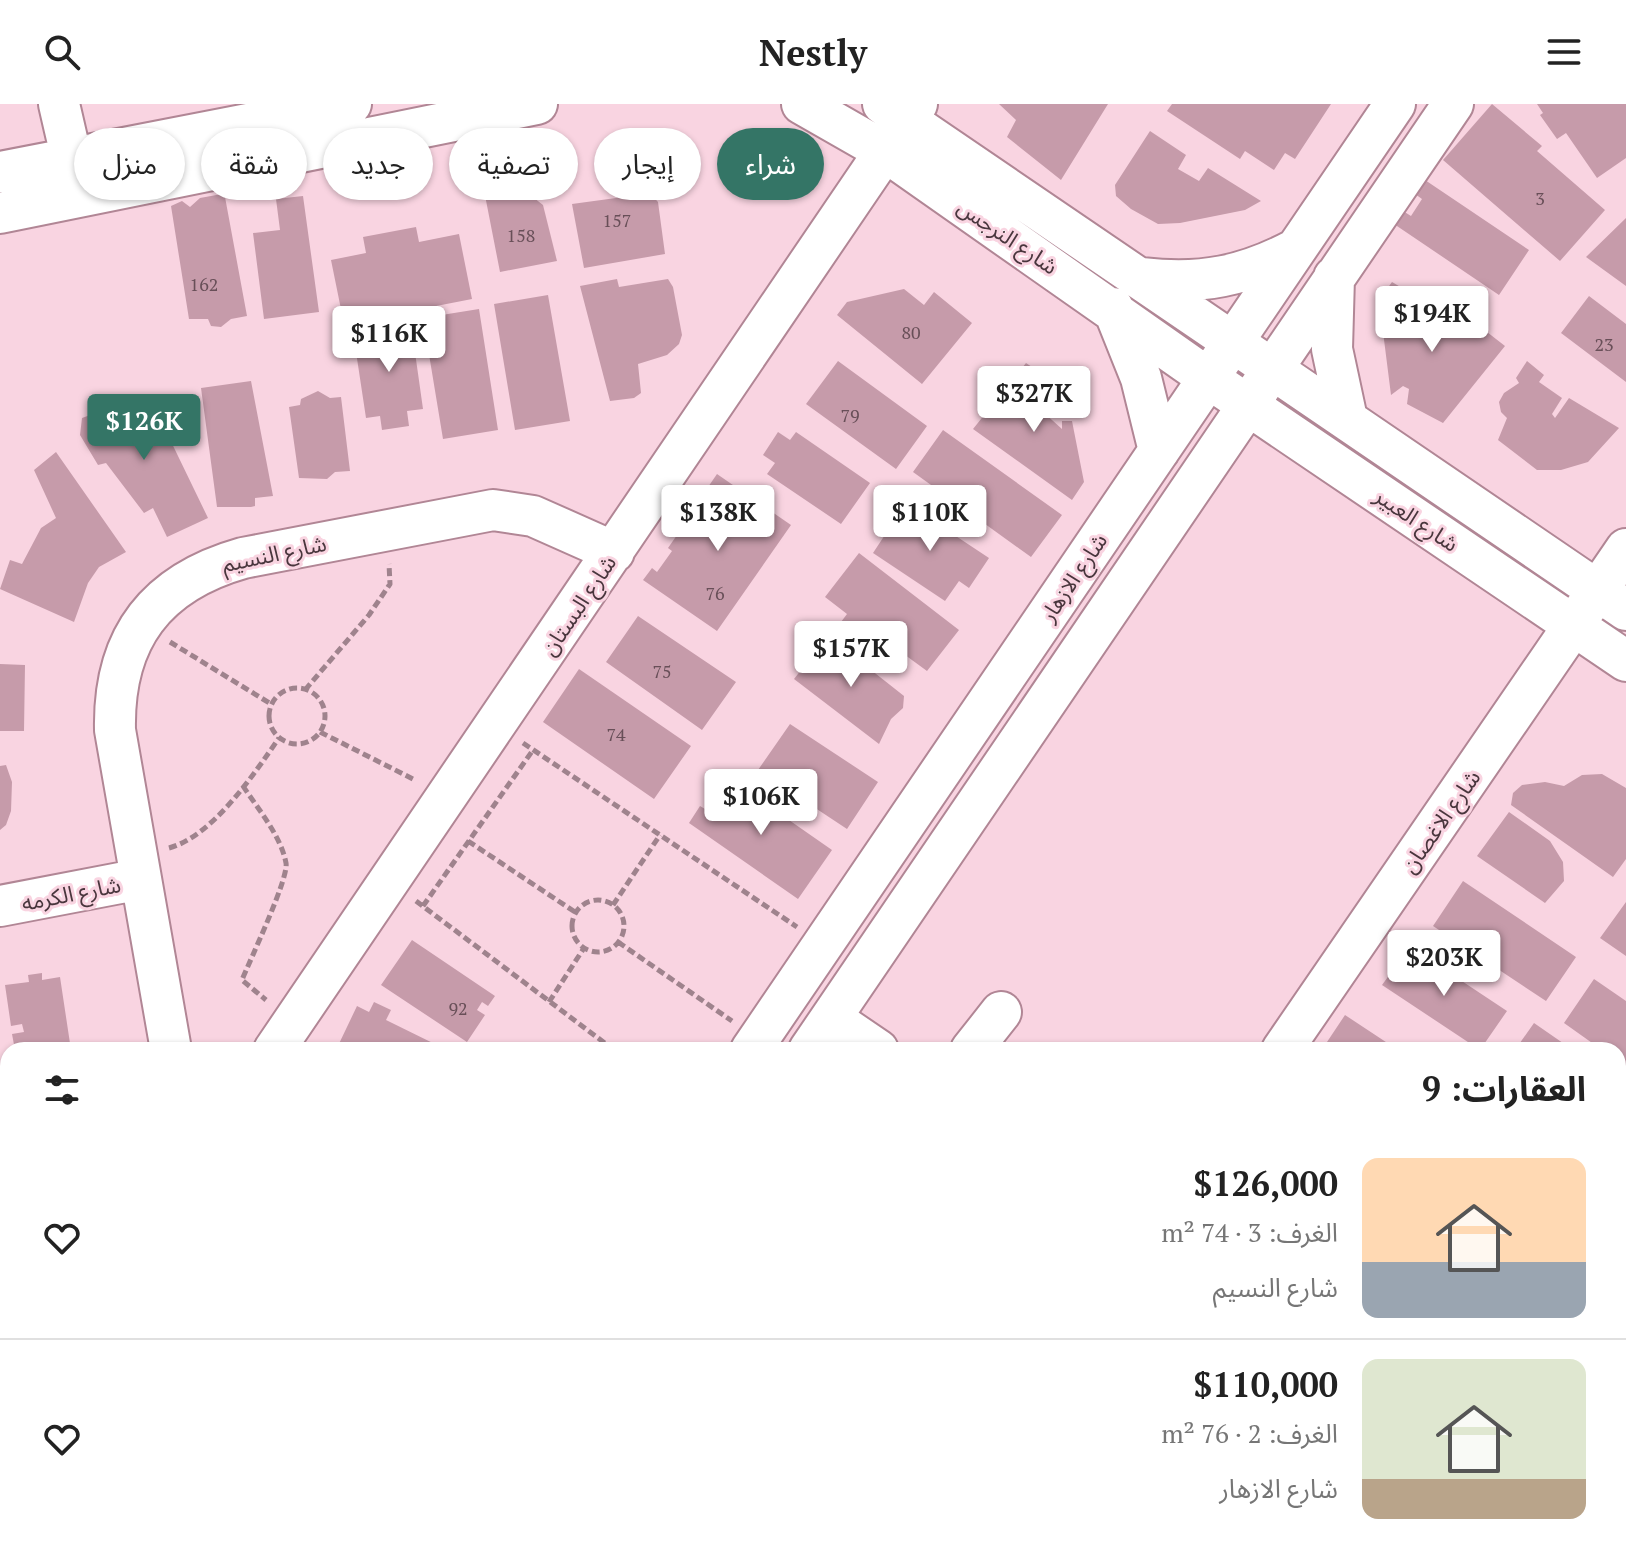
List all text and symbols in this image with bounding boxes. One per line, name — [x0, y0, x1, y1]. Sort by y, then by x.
text: Nestly — [759, 29, 867, 76]
icon: search — [40, 30, 84, 74]
icon: menu — [1542, 30, 1586, 74]
chip: منزل — [74, 128, 185, 200]
chip: شقة — [201, 128, 307, 200]
chip: جديد — [323, 128, 433, 200]
chip: تصفية — [449, 128, 578, 200]
chip: إيجار — [594, 128, 701, 200]
chip: شراء — [717, 128, 824, 200]
house number: 3 — [1535, 186, 1545, 210]
street label: شارع النرجس — [950, 192, 1064, 283]
house number: 157 — [603, 208, 631, 232]
house number: 158 — [507, 223, 535, 247]
house number: 162 — [190, 272, 218, 296]
pin: $194K — [1376, 286, 1488, 354]
text: $194K — [1393, 295, 1471, 329]
pin: $116K — [333, 306, 445, 374]
text: $116K — [350, 315, 428, 349]
house number: 80 — [901, 320, 921, 344]
house number: 23 — [1594, 332, 1614, 356]
pin: $327K — [978, 366, 1090, 434]
text: $327K — [995, 375, 1073, 409]
pin: $126K — [88, 394, 200, 462]
text: $126K — [105, 403, 183, 437]
house number: 79 — [840, 403, 860, 427]
street label: شارع العبير — [1367, 480, 1465, 560]
pin: $138K — [662, 485, 774, 553]
pin: $110K — [874, 485, 986, 553]
text: $138K — [679, 494, 757, 528]
text: $110K — [891, 494, 969, 528]
street label: شارع الازهار — [1032, 527, 1116, 629]
street label: شارع النسيم — [219, 528, 329, 581]
street label: شارع البستان — [534, 549, 625, 663]
house number: 76 — [705, 581, 725, 605]
pin: $157K — [795, 621, 907, 689]
text: $157K — [812, 630, 890, 664]
house number: 75 — [652, 659, 672, 683]
house number: 74 — [606, 722, 626, 746]
street label: شارع الاغصان — [1394, 764, 1489, 880]
pin: $106K — [705, 769, 817, 837]
text: $106K — [722, 778, 800, 812]
street label: شارع الكرمه — [19, 869, 124, 920]
pin: $203K — [1388, 930, 1500, 998]
text: $203K — [1405, 939, 1483, 973]
house number: 92 — [448, 996, 468, 1020]
text: العقارات: 9 — [1422, 1066, 1586, 1111]
icon: filters — [40, 1068, 84, 1112]
text: $126,000 — [1193, 1161, 1338, 1206]
icon: home — [1426, 1190, 1522, 1286]
text: الغرف: 3 · 74 m² — [1161, 1215, 1338, 1249]
icon: heart — [40, 1216, 84, 1260]
text: شارع النسيم — [1213, 1270, 1338, 1304]
text: $110,000 — [1193, 1362, 1338, 1407]
icon: home — [1426, 1391, 1522, 1487]
text: الغرف: 2 · 76 m² — [1161, 1416, 1338, 1450]
icon: heart — [40, 1417, 84, 1461]
text: شارع الازهار — [1219, 1471, 1338, 1505]

